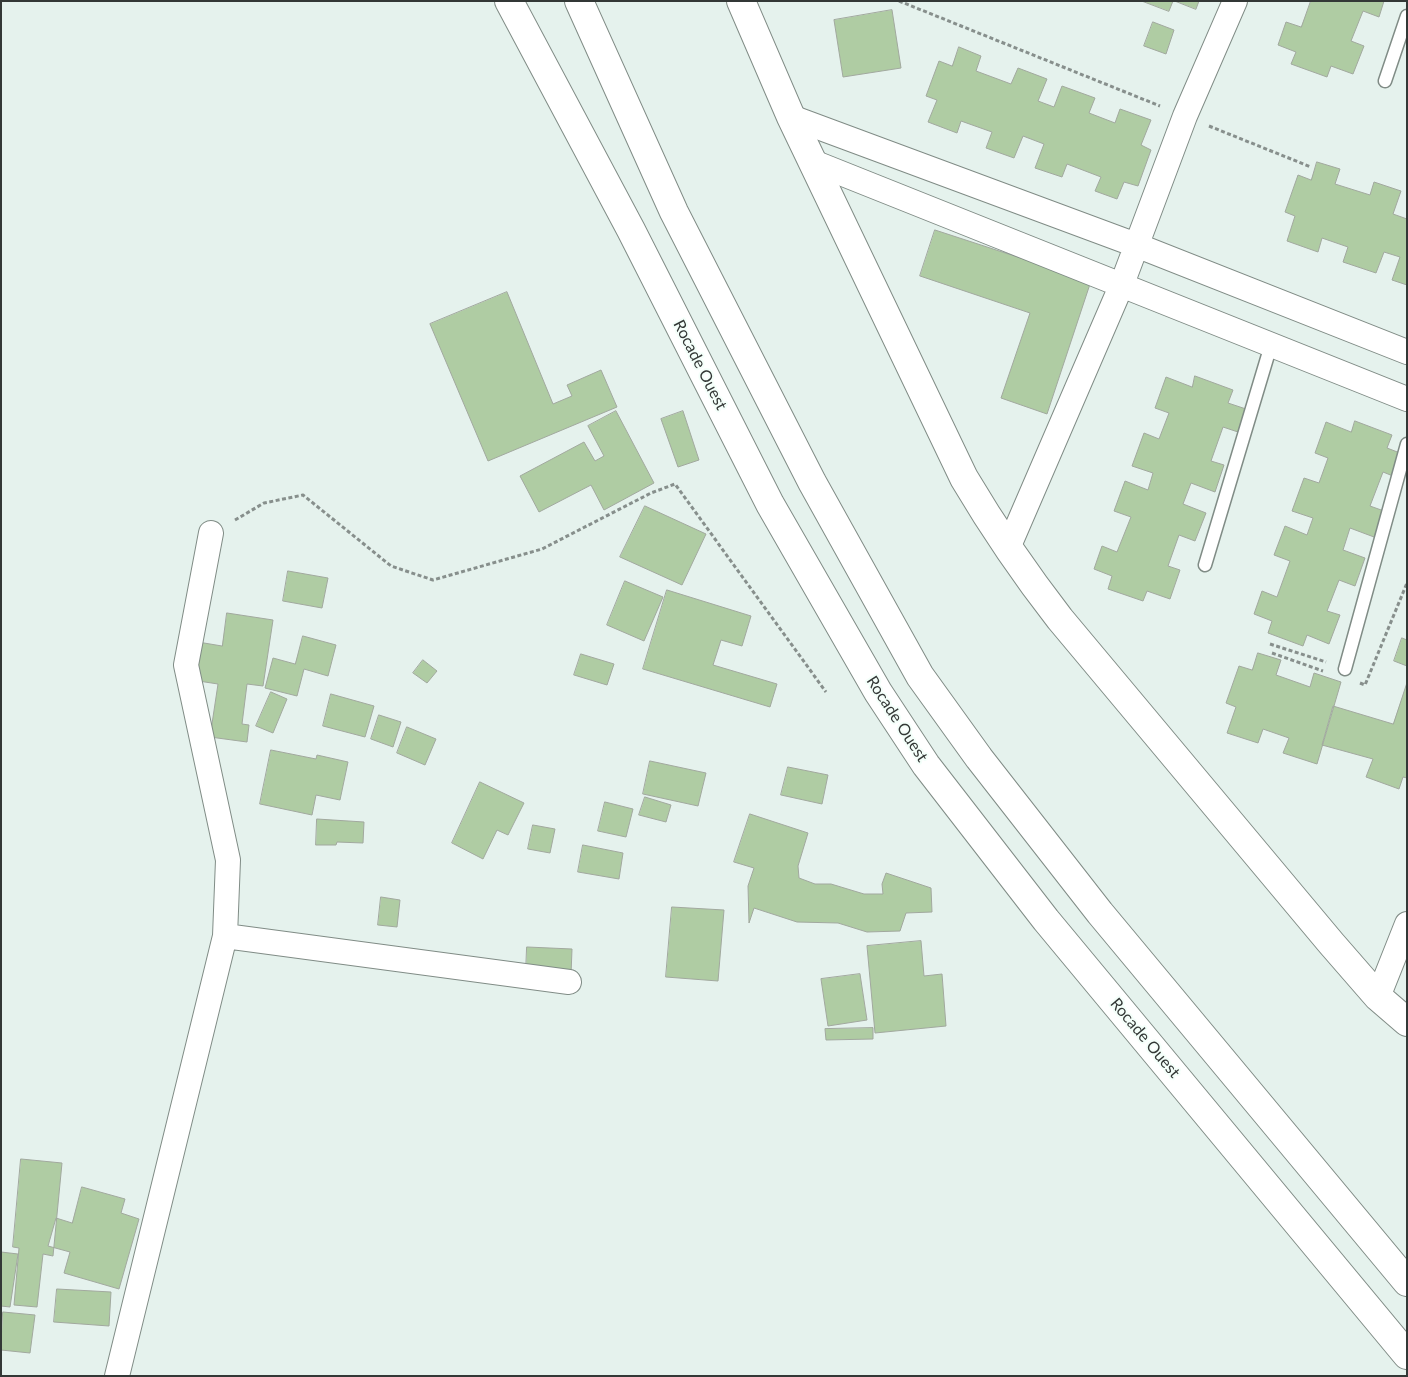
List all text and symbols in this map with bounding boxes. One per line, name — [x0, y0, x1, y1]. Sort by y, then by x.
street label: Rocade Ouest — [669, 317, 731, 413]
street label: Rocade Ouest — [862, 673, 932, 765]
street label: Rocade Ouest — [1106, 994, 1184, 1082]

